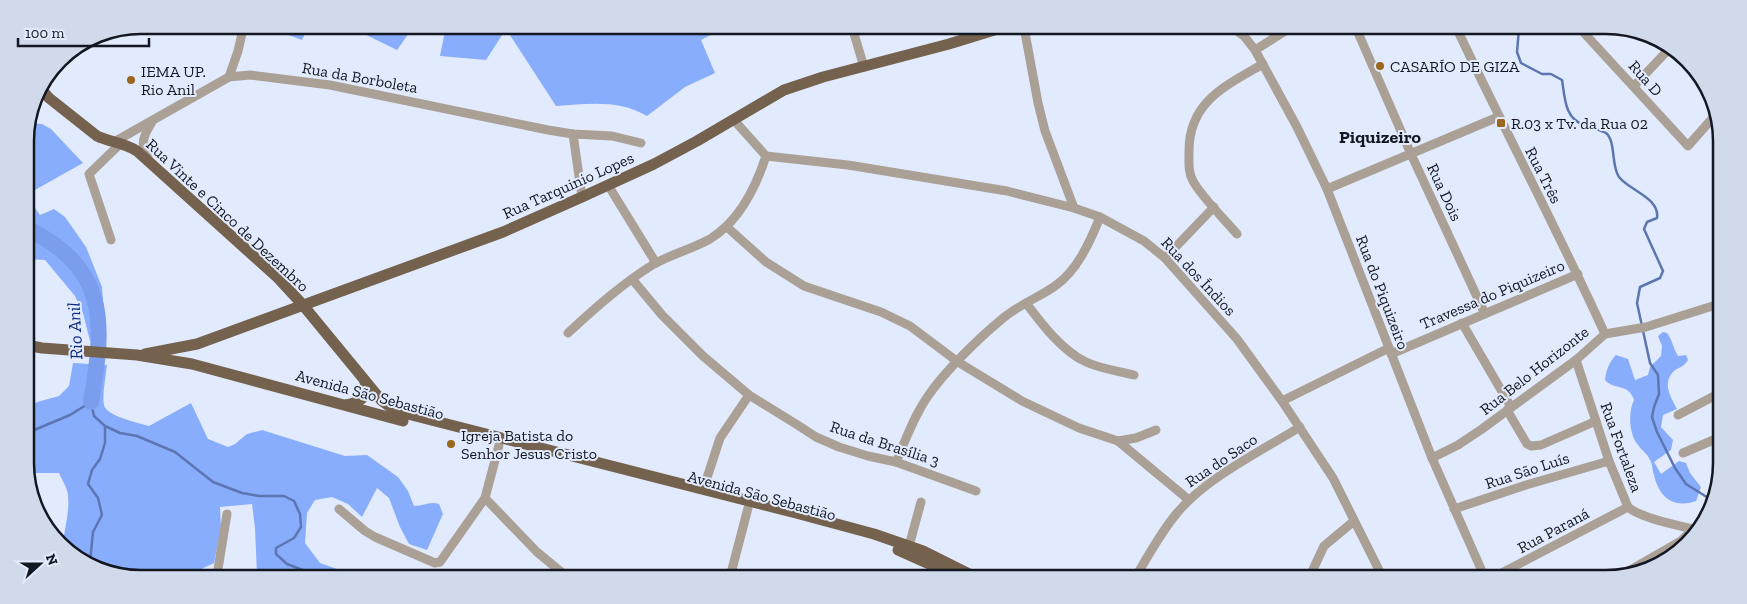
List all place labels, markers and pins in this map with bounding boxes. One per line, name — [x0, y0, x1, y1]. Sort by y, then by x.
place label: CASARÍO DE GIZA — [1390, 57, 1520, 76]
marker: CASARÍO DE GIZA — [1374, 60, 1386, 72]
place label: IEMA UP. Rio Anil — [141, 62, 206, 99]
marker: IEMA UP. Rio Anil — [125, 74, 137, 86]
place label: R.03 x Tv. da Rua 02 — [1511, 114, 1648, 133]
marker: R.03 x Tv. da Rua 02 — [1495, 117, 1507, 129]
place label: Igreja Batista do Senhor Jesus Cristo — [461, 426, 597, 463]
marker: Igreja Batista do Senhor Jesus Cristo — [445, 438, 457, 450]

